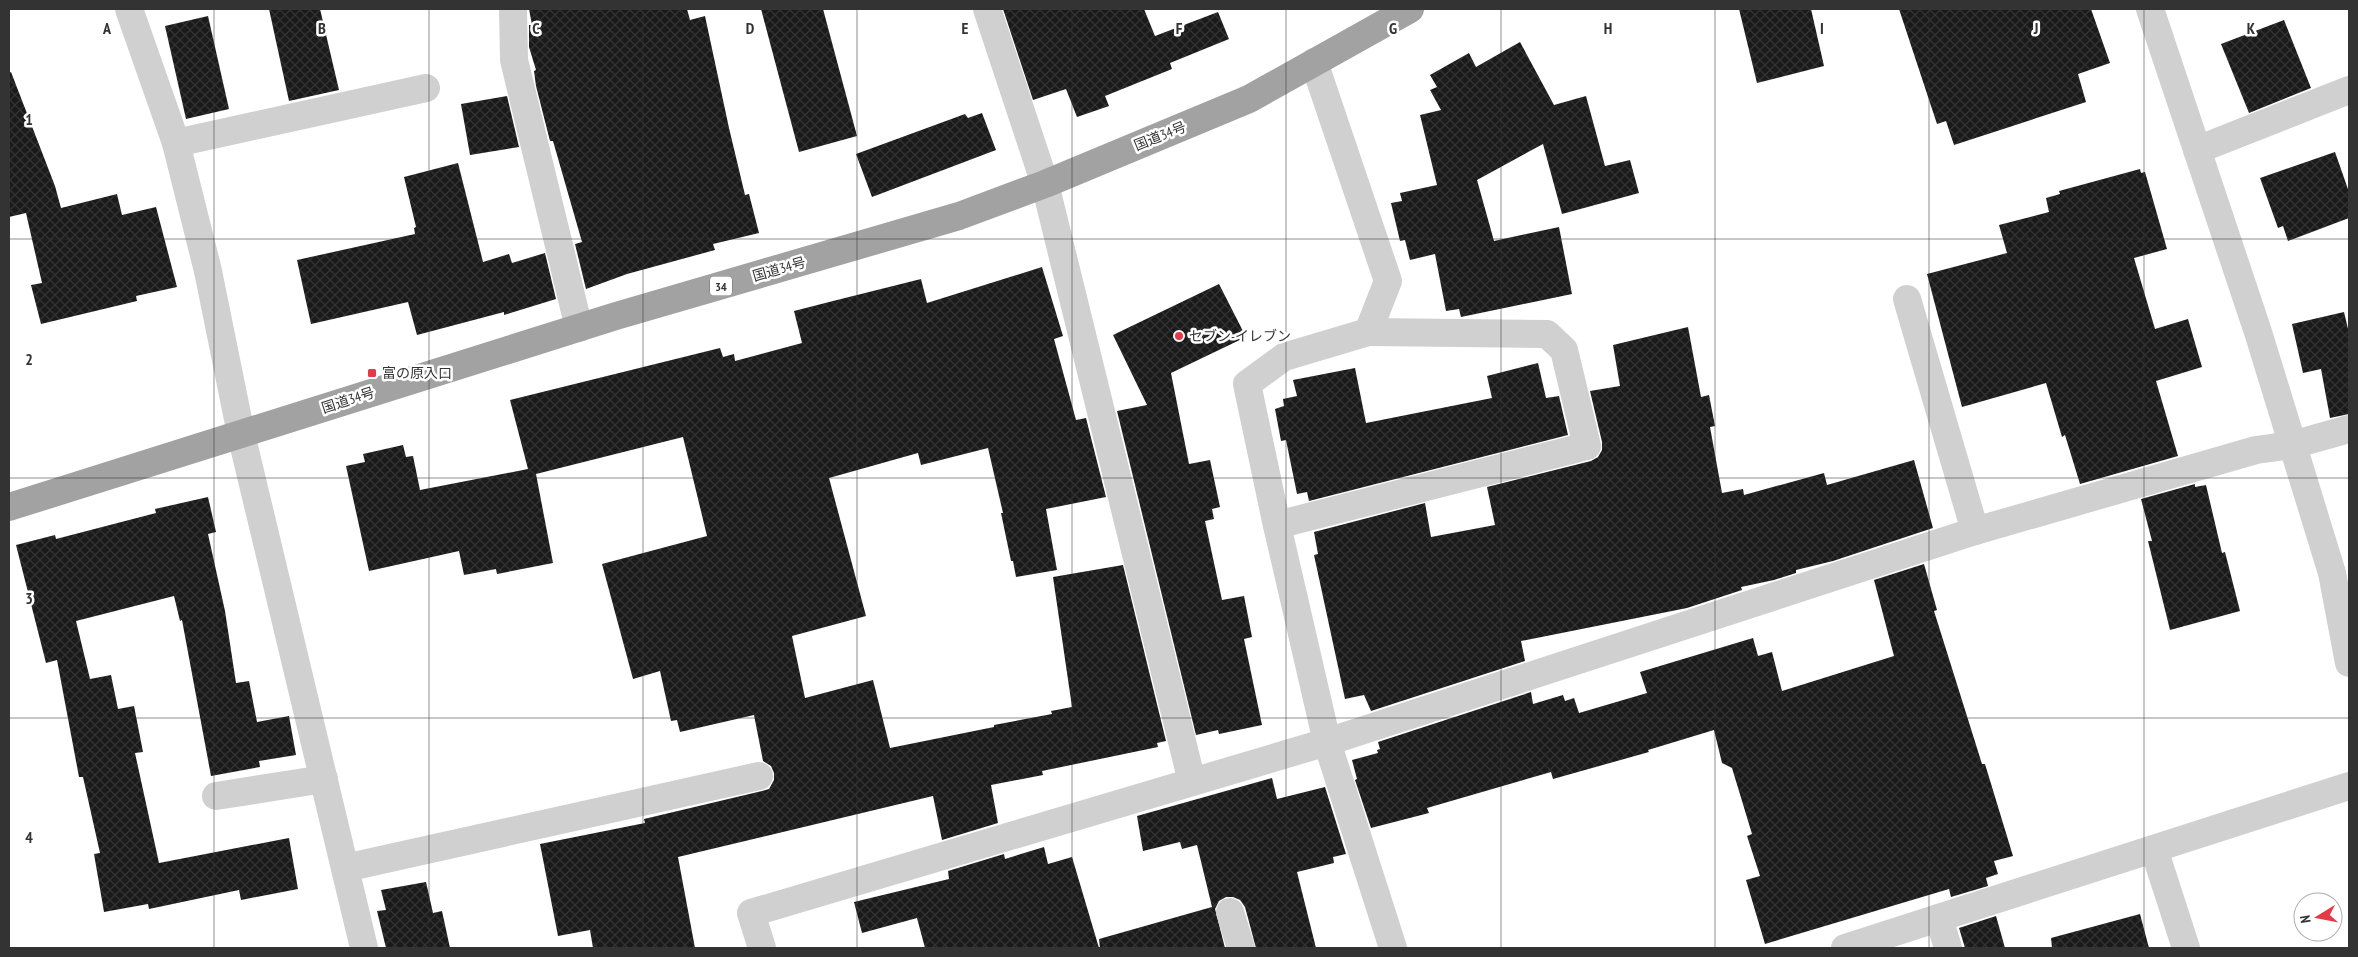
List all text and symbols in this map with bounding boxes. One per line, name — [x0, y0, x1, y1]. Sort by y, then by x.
text: A — [102, 18, 112, 38]
text: B — [318, 18, 326, 38]
text: C — [532, 18, 540, 38]
text: D — [746, 18, 755, 38]
text: E — [962, 18, 969, 38]
text: F — [1176, 18, 1183, 38]
text: G — [1389, 18, 1397, 38]
text: H — [1604, 18, 1612, 38]
text: I — [1820, 18, 1824, 38]
text: J — [2033, 18, 2038, 38]
text: K — [2247, 18, 2256, 38]
text: 1 — [25, 109, 33, 129]
street label: 国道34号 — [1131, 117, 1189, 155]
street label: 国道34号 — [750, 253, 808, 285]
road number: 34 — [710, 276, 732, 296]
place label: セブン-イレブン — [1189, 327, 1291, 345]
marker: セブン-イレブン — [1173, 330, 1185, 342]
text: 2 — [25, 349, 33, 369]
place label: 富の原入口 — [382, 364, 452, 382]
marker: 富の原入口 — [366, 367, 378, 379]
street label: 国道34号 — [319, 383, 377, 417]
text: 3 — [25, 588, 33, 608]
text: 4 — [25, 827, 33, 847]
north arrow — [2293, 892, 2343, 942]
text: N — [2296, 914, 2315, 925]

